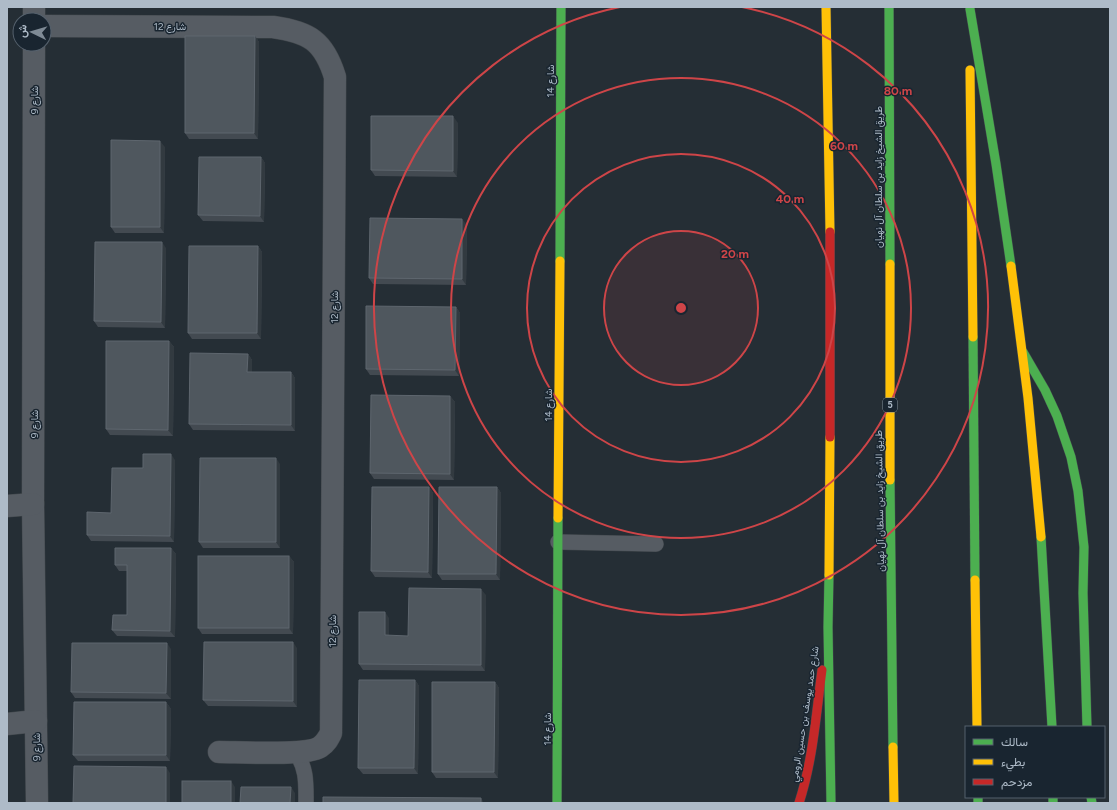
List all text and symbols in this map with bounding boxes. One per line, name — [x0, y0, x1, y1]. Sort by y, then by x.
north arrow — [12, 12, 52, 52]
street label: شارع 12 — [154, 20, 186, 33]
text: ش — [15, 24, 30, 38]
street label: شارع 14 — [544, 64, 557, 97]
text: 80 m — [884, 84, 912, 98]
street label: شارع 9 — [28, 86, 41, 114]
street label: طريق الشيخ زايد بن سلطان آل نهيان — [872, 106, 885, 248]
text: 60 m — [830, 139, 858, 153]
text: 40 m — [776, 192, 804, 206]
text: 20 m — [721, 247, 749, 261]
street label: شارع 12 — [328, 291, 341, 323]
centre of rings — [674, 301, 688, 315]
street label: شارع 14 — [542, 388, 555, 421]
road number: 5 — [883, 398, 897, 412]
street label: شارع 9 — [28, 410, 41, 438]
street label: طريق الشيخ زايد بن سلطان آل نهيان — [872, 430, 887, 572]
street label: شارع 12 — [326, 615, 339, 647]
street label: شارع حمد يوسف بن حسين الرومي — [787, 645, 824, 783]
street label: شارع 14 — [541, 712, 554, 745]
legend — [965, 726, 1105, 798]
street label: شارع 9 — [30, 733, 43, 761]
text: سالك — [1001, 735, 1028, 749]
text: بطيء — [1001, 755, 1025, 772]
text: مزدحم — [1001, 775, 1032, 790]

